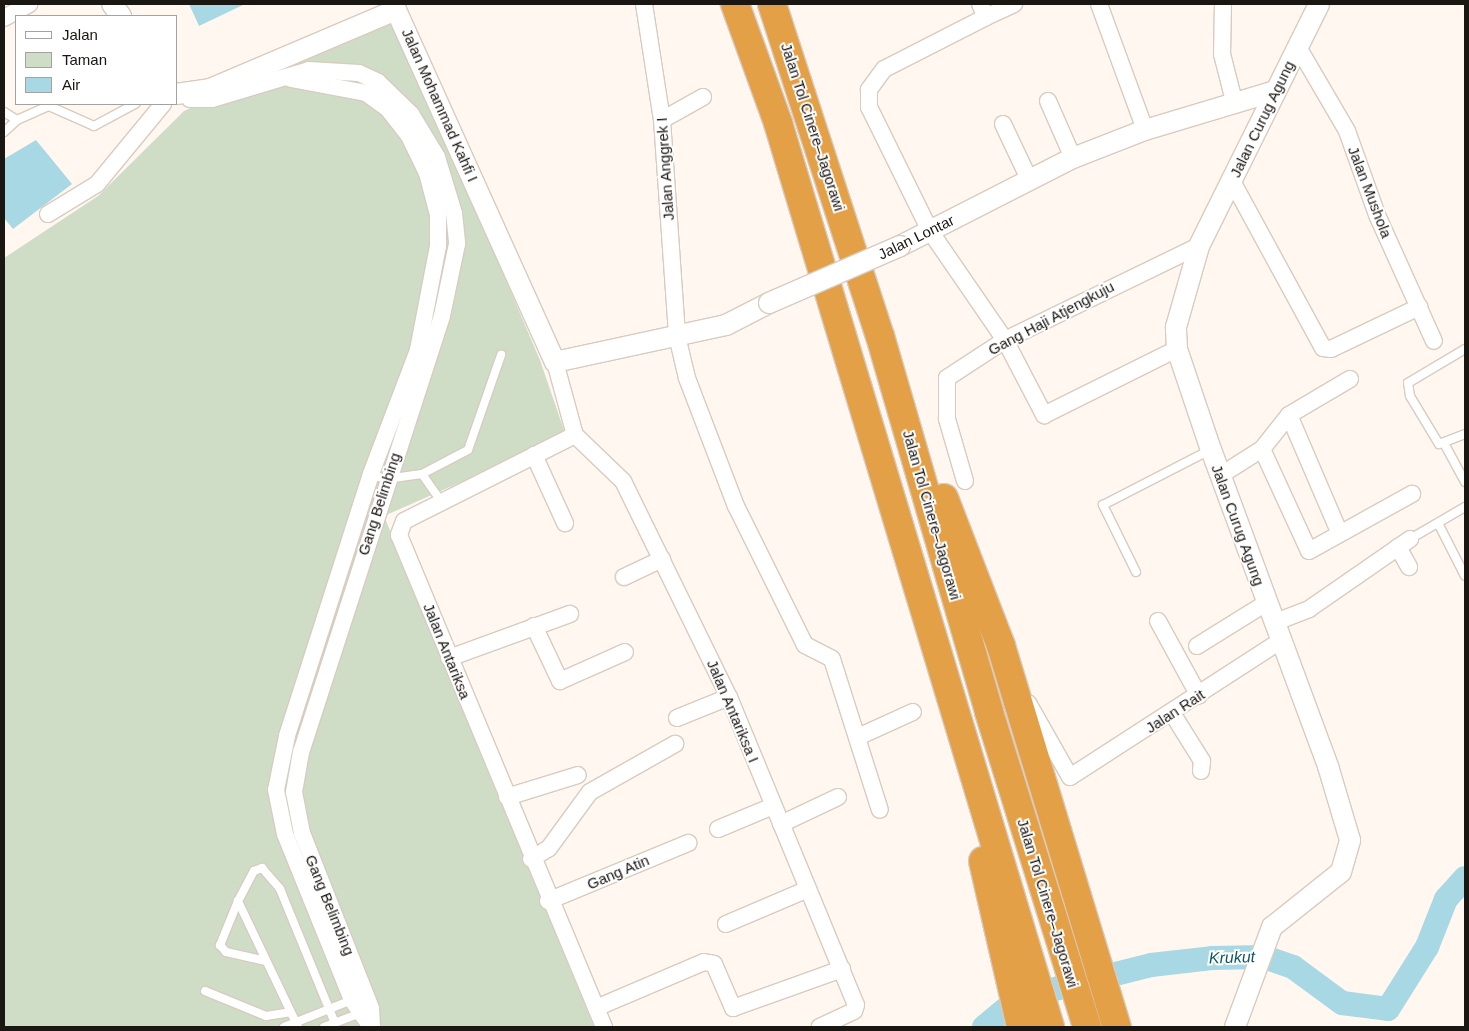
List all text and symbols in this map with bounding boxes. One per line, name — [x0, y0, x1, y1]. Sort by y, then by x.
legend — [15, 15, 178, 105]
text: Jalan — [62, 26, 98, 43]
street label: Jalan Mohammad Kahfi I — [398, 26, 482, 184]
street label: Jalan Tol Cinere–Jagorawi — [777, 41, 849, 213]
text: Taman — [62, 51, 107, 68]
street label: Jalan Curug Agung — [1226, 57, 1298, 181]
text: Air — [62, 76, 80, 93]
street label: Jalan Anggrek I — [652, 116, 678, 222]
street label: Jalan Mushola — [1344, 144, 1396, 240]
street label: Jalan Lontar — [875, 211, 957, 263]
street label: Gang Haji Atjengkuju — [985, 277, 1117, 359]
street label: Jalan Tol Cinere–Jagorawi — [899, 428, 965, 602]
street label: Gang Belimbing — [354, 450, 404, 558]
street label: Jalan Curug Agung — [1208, 462, 1268, 588]
street label: Jalan Antariksa — [419, 600, 475, 702]
street label: Jalan Antariksa I — [703, 656, 763, 766]
street label: Jalan Rait — [1142, 685, 1208, 737]
street label: Jalan Tol Cinere–Jagorawi — [1014, 816, 1082, 990]
street label: Gang Atin — [584, 851, 652, 893]
street label: Gang Belimbing — [302, 852, 358, 958]
water label: Krukut — [1209, 948, 1255, 968]

